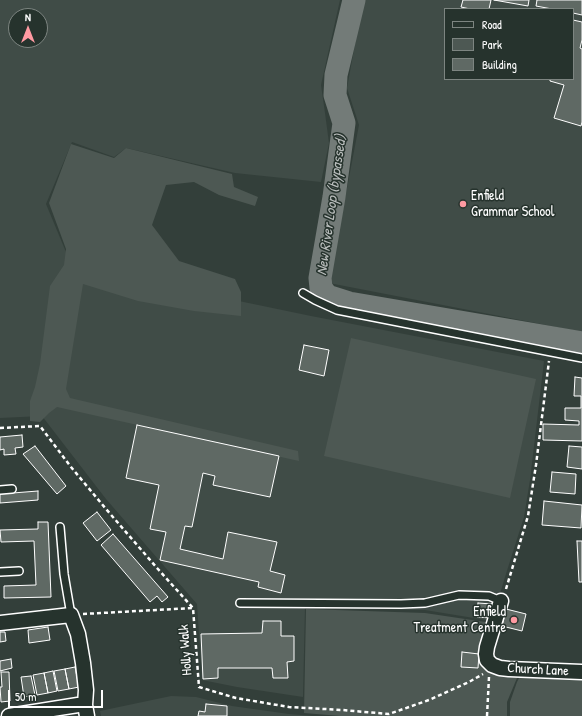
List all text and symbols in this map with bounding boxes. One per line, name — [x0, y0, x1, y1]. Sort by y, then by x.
north arrow — [8, 8, 48, 48]
legend — [444, 8, 574, 80]
text: N — [25, 10, 31, 24]
text: Road — [482, 16, 502, 33]
text: Park — [482, 36, 502, 53]
text: Building — [482, 56, 517, 73]
water label: New River Loop (bypassed) — [313, 133, 351, 277]
place label: Enfield Grammar School — [471, 188, 554, 220]
marker: Enfield Grammar School — [458, 199, 468, 209]
place label: Enfield Treatment Centre — [413, 604, 506, 636]
marker: Enfield Treatment Centre — [509, 615, 519, 625]
street label: Holly Walk — [176, 624, 196, 676]
street label: Church Lane — [507, 660, 569, 680]
scale bar — [10, 682, 105, 708]
text: 50 m — [15, 688, 36, 705]

